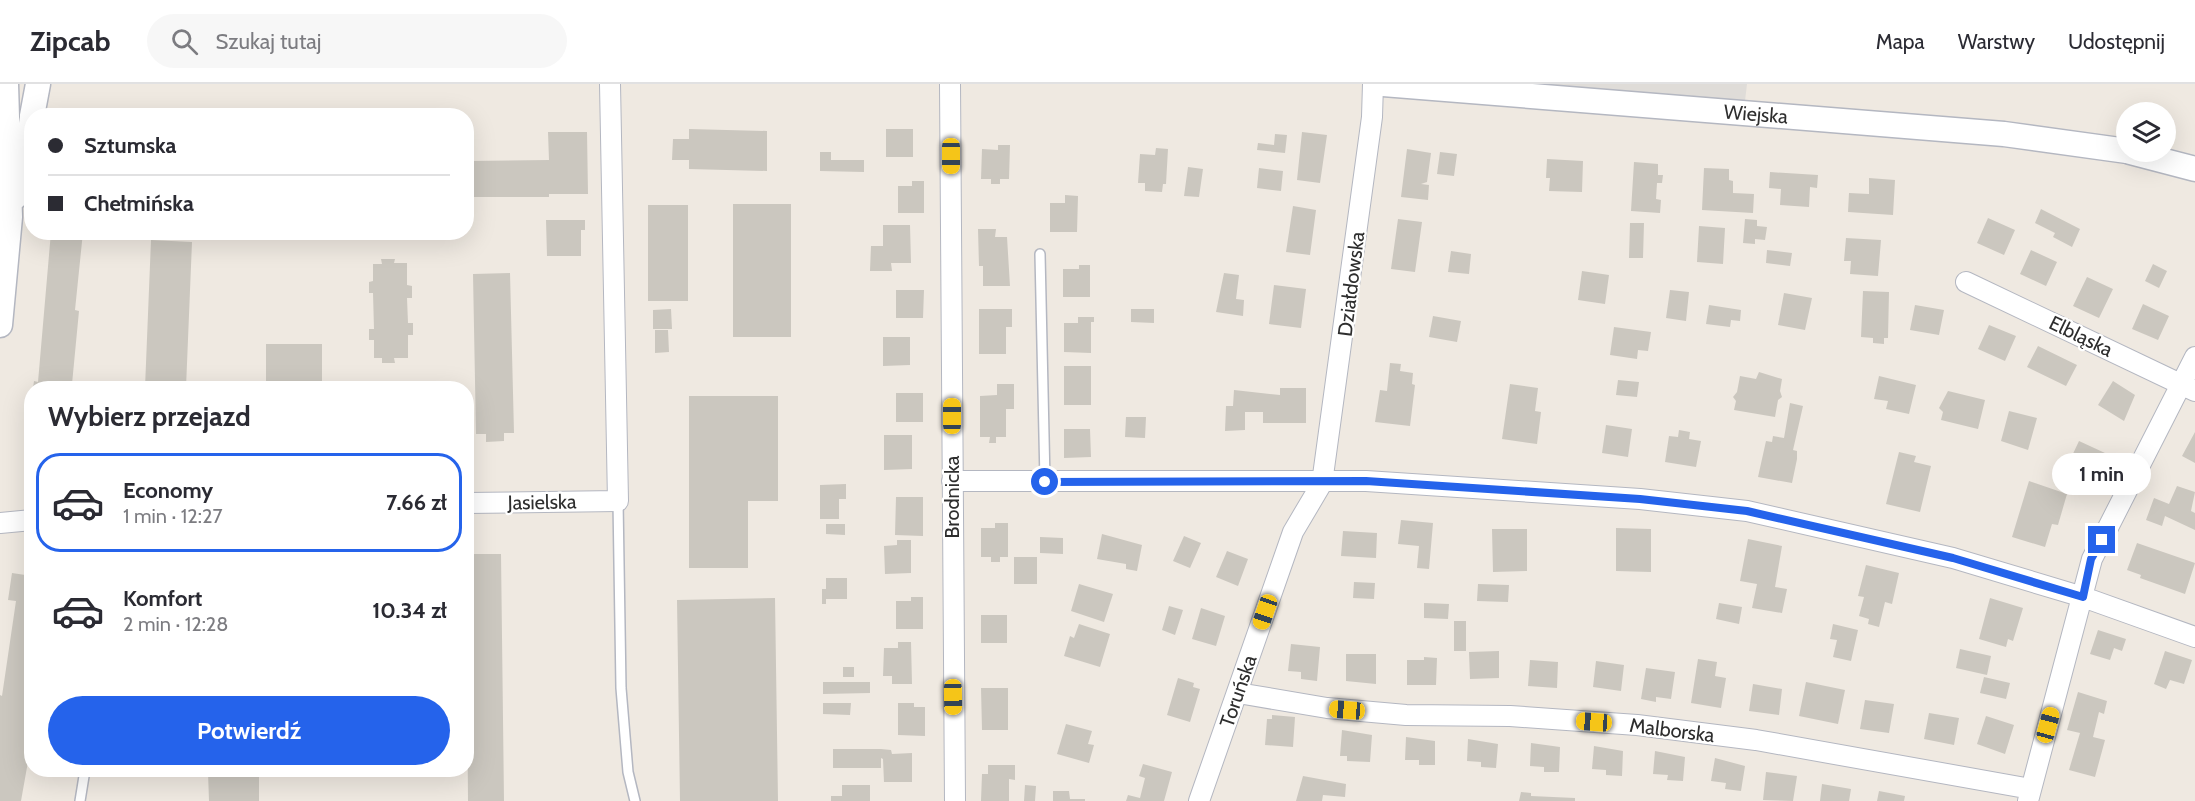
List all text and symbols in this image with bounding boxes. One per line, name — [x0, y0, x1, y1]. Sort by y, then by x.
search box — [147, 14, 567, 68]
text: Zipcab — [30, 24, 111, 58]
icon: search — [168, 25, 201, 58]
text: Szukaj tutaj — [216, 28, 322, 55]
text: Mapa — [1876, 29, 1925, 54]
text: Warstwy — [1958, 29, 2035, 54]
text: Udostępnij — [2068, 29, 2165, 54]
street label: Wiejska — [1723, 99, 1789, 129]
map controls — [2116, 102, 2176, 162]
button: layers — [2116, 102, 2176, 162]
text: Sztumska — [84, 132, 177, 159]
car — [942, 138, 960, 174]
text: Chełmińska — [84, 190, 194, 217]
street label: Działdowska — [1333, 230, 1369, 338]
street label: Elbląska — [2045, 310, 2117, 362]
car — [943, 398, 961, 434]
text: Wybierz przejazd — [48, 400, 251, 433]
callout: 1 min — [2052, 453, 2152, 495]
street label: Brodnicka — [940, 455, 964, 538]
text: 1 min — [2079, 462, 2124, 486]
route start — [1031, 468, 1058, 495]
icon: car — [51, 476, 105, 530]
text: Economy — [123, 477, 213, 504]
text: 7.66 zł — [386, 489, 447, 516]
street label: Jasielska — [506, 489, 577, 515]
text: 1 min · 12:27 — [123, 504, 222, 528]
route end — [2088, 526, 2115, 553]
icon: car — [51, 584, 105, 638]
text: Komfort — [123, 585, 202, 612]
car — [1251, 592, 1279, 632]
text: 10.34 zł — [372, 597, 447, 624]
text: 2 min · 12:28 — [123, 612, 228, 636]
street label: Toruńska — [1214, 651, 1262, 730]
car — [944, 679, 962, 715]
button: Potwierdź — [48, 696, 450, 765]
car — [1328, 699, 1366, 721]
car — [2035, 705, 2061, 745]
car — [1575, 712, 1613, 732]
street label: Malborska — [1628, 713, 1716, 747]

